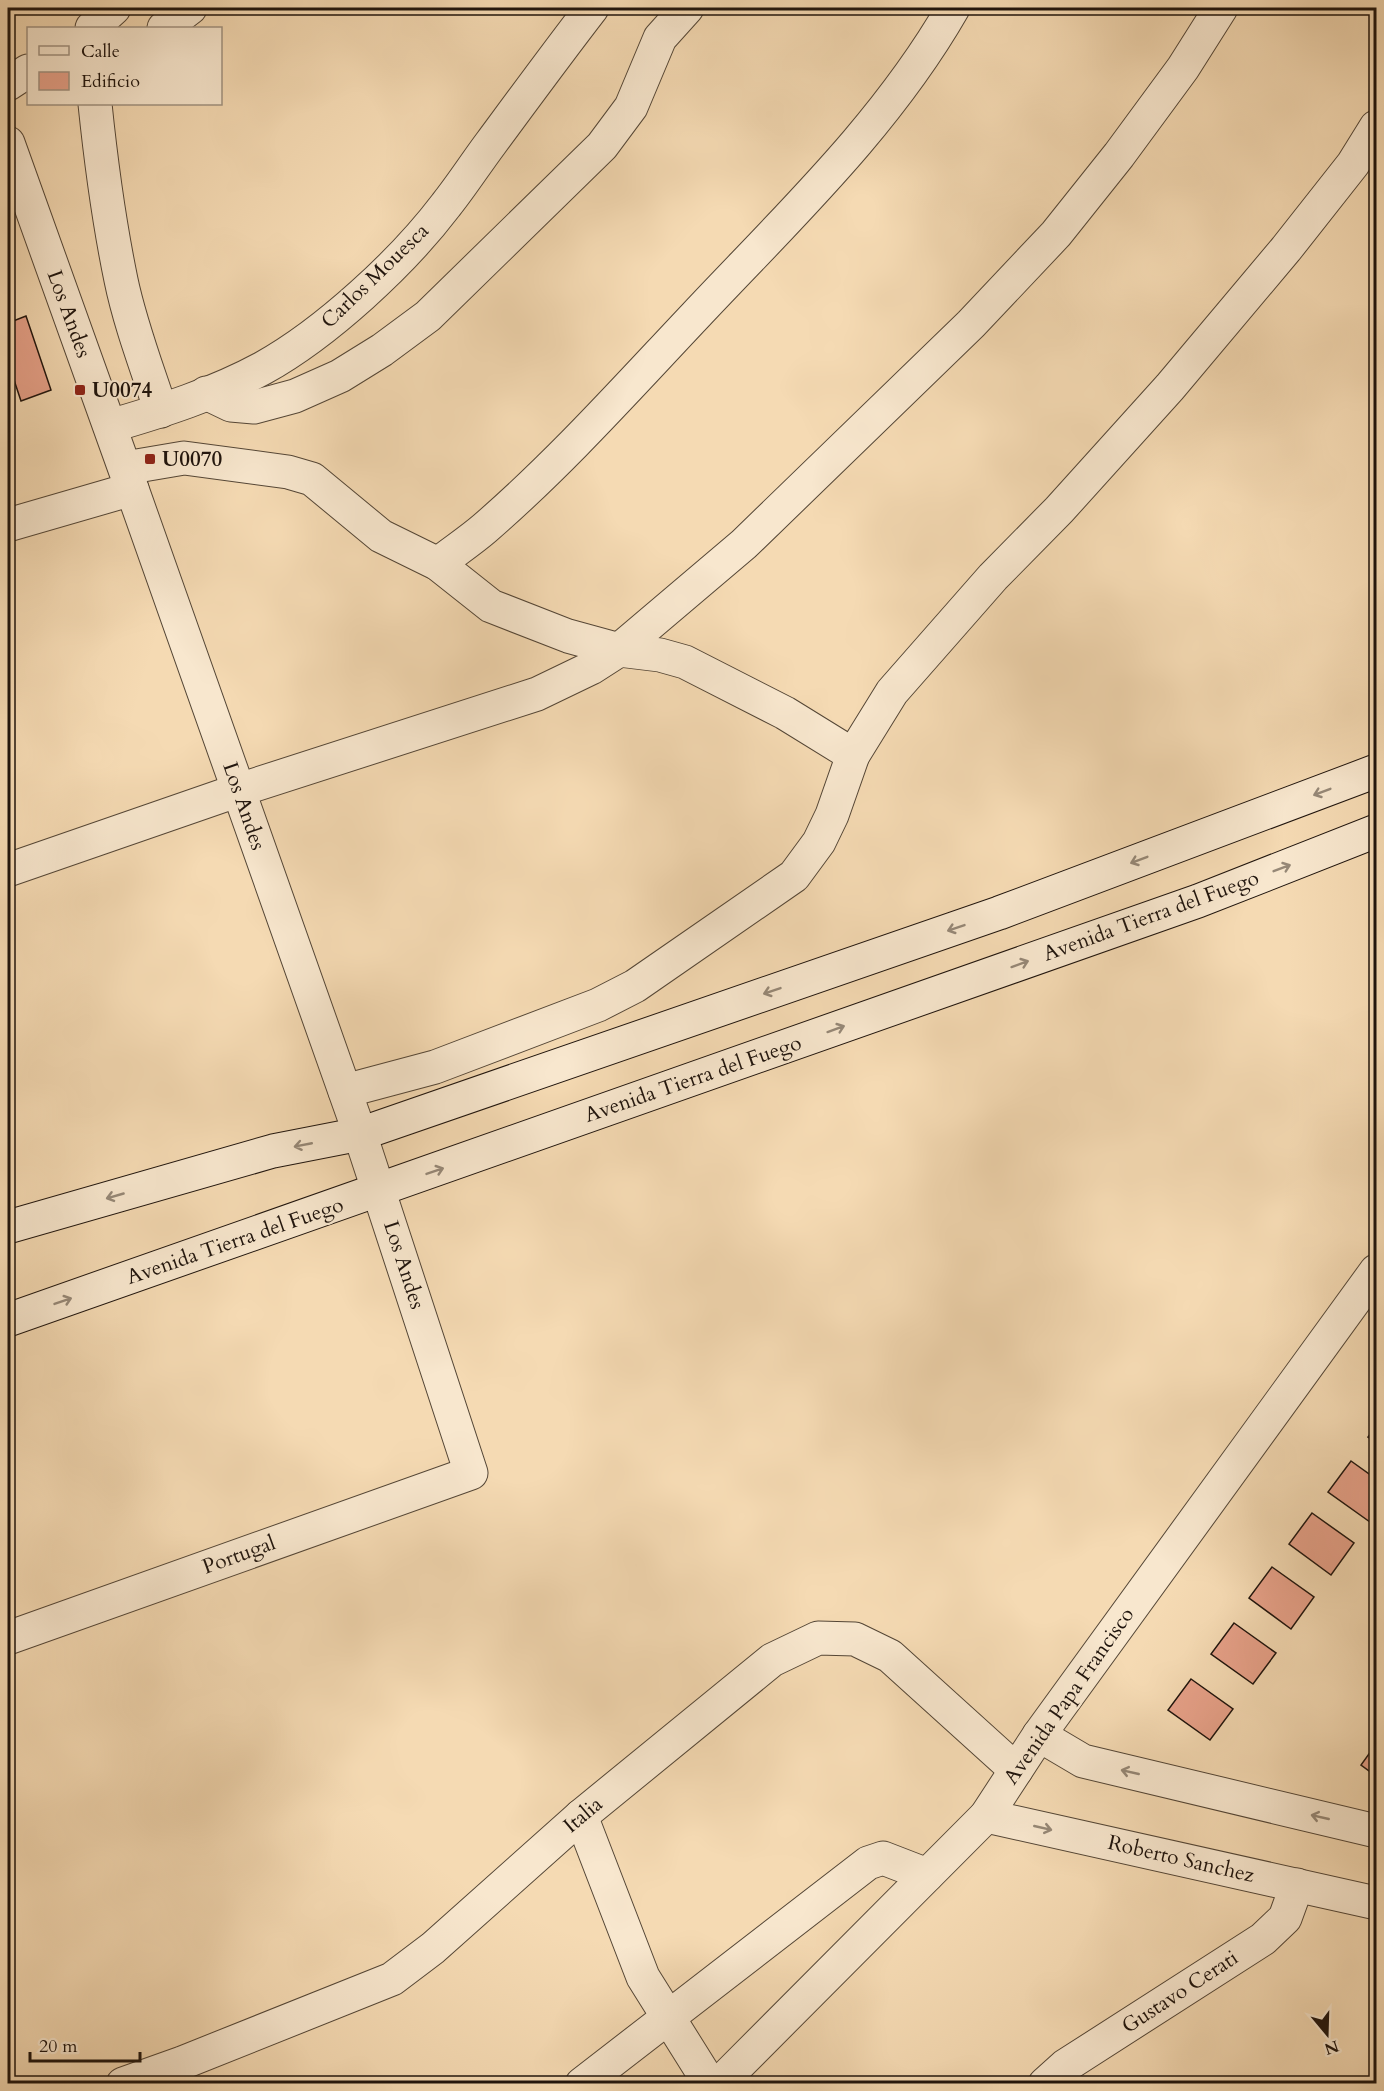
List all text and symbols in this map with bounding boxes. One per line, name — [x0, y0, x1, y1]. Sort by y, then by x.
legend — [27, 27, 222, 105]
text: Calle — [81, 39, 120, 64]
text: Edificio — [81, 69, 140, 94]
street label: Carlos Mouesca — [315, 217, 435, 335]
street label: Los Andes — [40, 266, 98, 362]
place label: U0074 — [92, 376, 152, 405]
marker: U0074 — [73, 383, 87, 397]
place label: U0070 — [162, 445, 222, 474]
marker: U0070 — [143, 452, 157, 466]
street label: Los Andes — [215, 758, 273, 854]
one-way arrow — [1313, 787, 1332, 798]
one-way arrow — [1130, 855, 1149, 866]
one-way arrow — [1272, 862, 1291, 873]
street label: Avenida Tierra del Fuego — [1039, 863, 1263, 969]
one-way arrow — [947, 923, 966, 934]
one-way arrow — [1010, 957, 1029, 968]
one-way arrow — [763, 987, 782, 998]
one-way arrow — [826, 1022, 845, 1033]
street label: Avenida Tierra del Fuego — [581, 1028, 805, 1130]
one-way arrow — [293, 1140, 313, 1151]
one-way arrow — [425, 1164, 444, 1175]
street label: Avenida Tierra del Fuego — [123, 1190, 347, 1292]
one-way arrow — [106, 1191, 125, 1202]
street label: Los Andes — [376, 1217, 432, 1313]
one-way arrow — [53, 1294, 72, 1305]
street label: Portugal — [198, 1528, 280, 1582]
street label: Avenida Papa Francisco — [997, 1602, 1141, 1790]
one-way arrow — [1121, 1766, 1140, 1778]
street label: Italia — [557, 1790, 609, 1840]
one-way arrow — [1310, 1811, 1329, 1823]
one-way arrow — [1034, 1823, 1053, 1835]
street label: Roberto Sanchez — [1105, 1828, 1258, 1890]
street label: Gustavo Cerati — [1116, 1943, 1244, 2040]
north arrow — [1297, 2004, 1357, 2064]
scale bar — [30, 2025, 140, 2063]
text: 20 m — [39, 2034, 78, 2059]
text: N — [1321, 2035, 1342, 2060]

